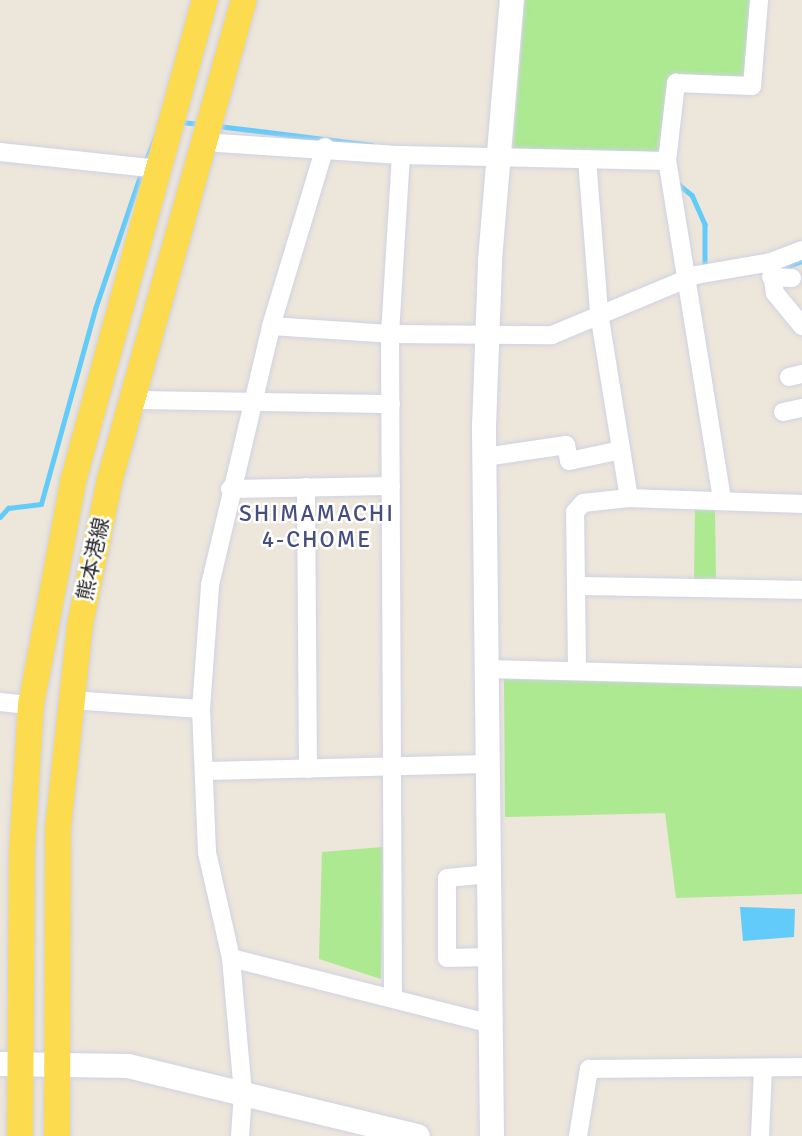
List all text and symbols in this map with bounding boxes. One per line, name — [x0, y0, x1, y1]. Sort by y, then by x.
district label: SHIMAMACHI 4-CHOME — [240, 500, 394, 554]
street label: 熊本港線 — [72, 515, 114, 603]

